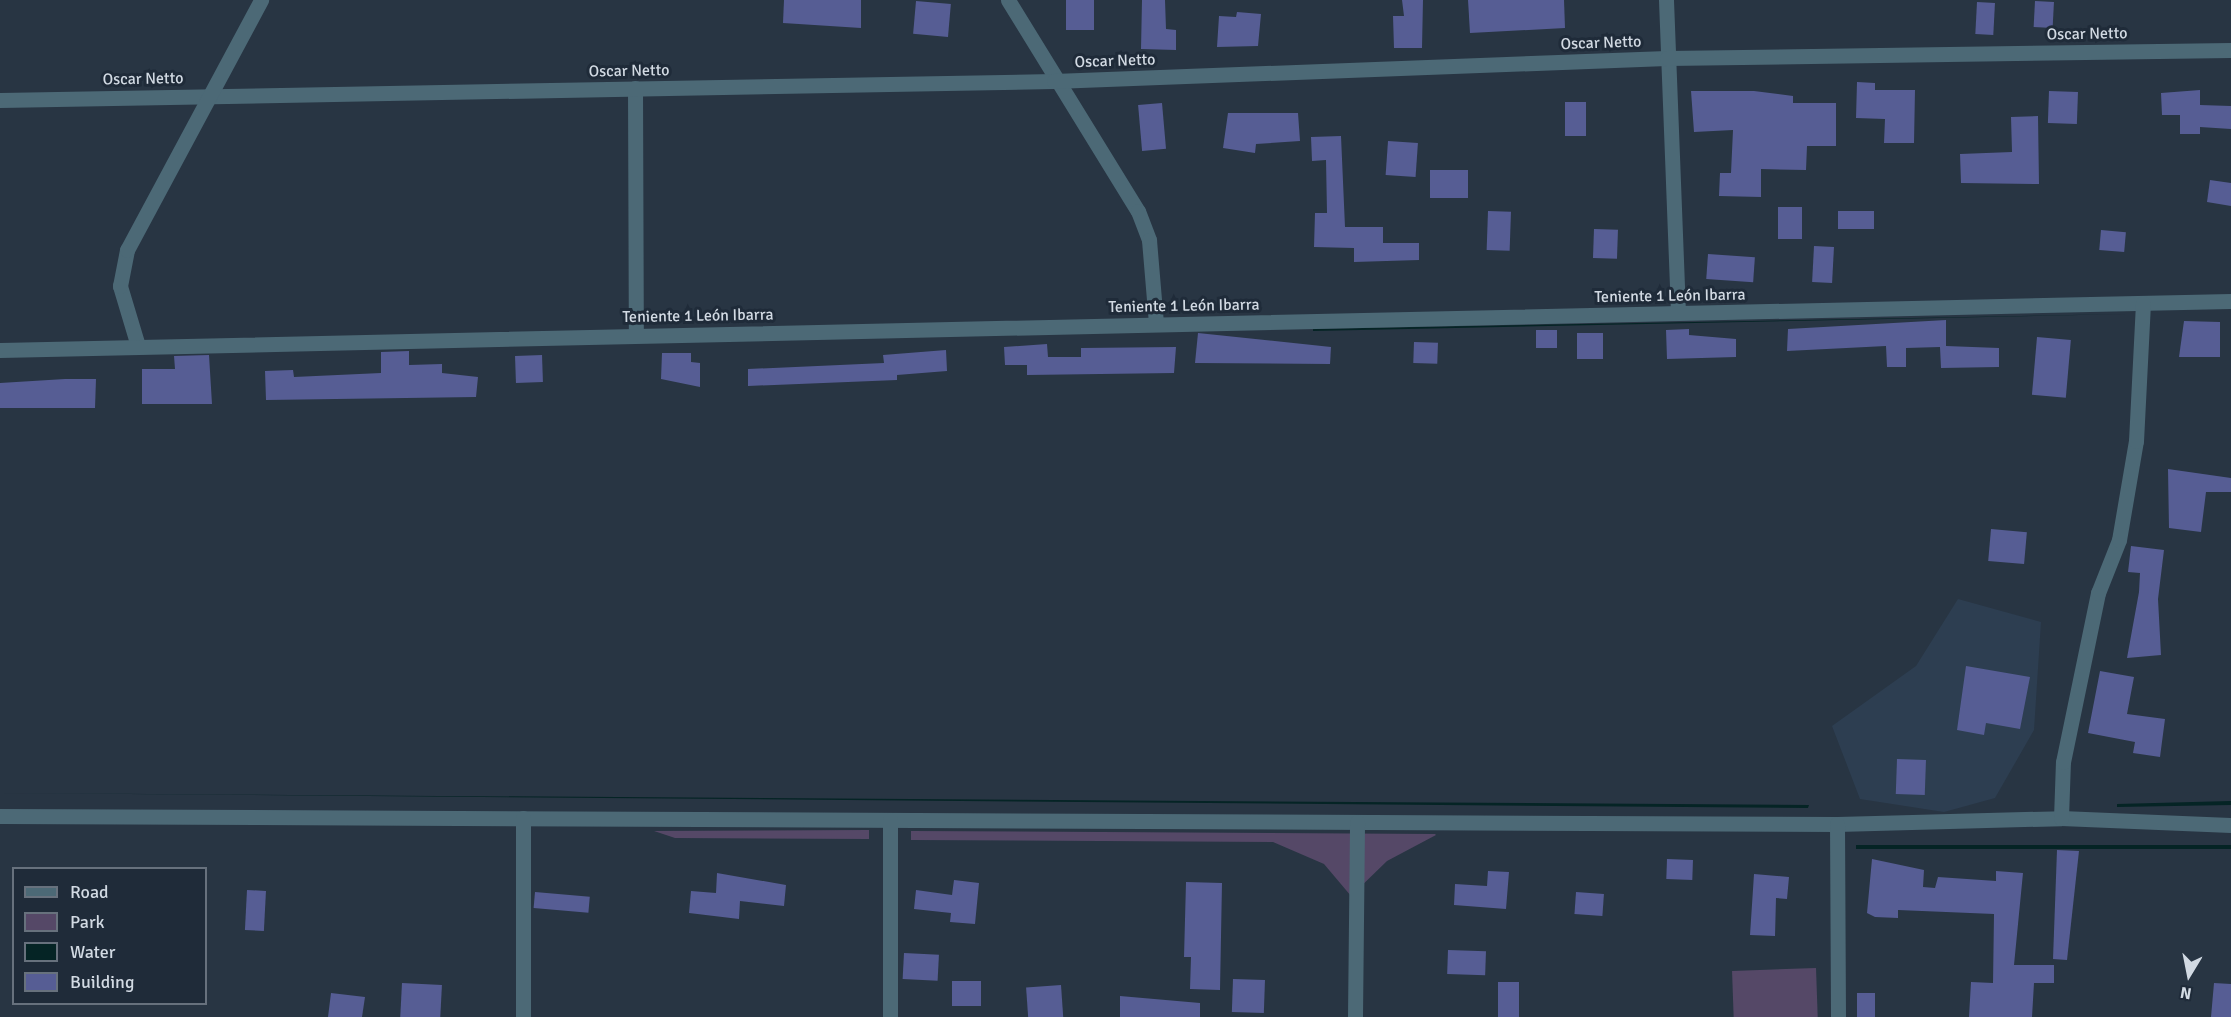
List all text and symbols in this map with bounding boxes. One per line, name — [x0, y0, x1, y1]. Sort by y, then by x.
street label: Oscar Netto — [2046, 24, 2128, 44]
street label: Oscar Netto — [1560, 32, 1642, 54]
street label: Oscar Netto — [1074, 50, 1156, 72]
street label: Oscar Netto — [588, 61, 670, 81]
street label: Oscar Netto — [102, 69, 184, 89]
street label: Teniente 1 León Ibarra — [1594, 285, 1746, 307]
street label: Teniente 1 León Ibarra — [1108, 295, 1260, 317]
street label: Teniente 1 León Ibarra — [622, 305, 774, 327]
legend — [12, 867, 207, 1005]
text: Road — [70, 881, 109, 903]
text: Park — [70, 911, 105, 933]
text: Water — [70, 941, 115, 963]
north arrow — [2159, 945, 2219, 1005]
text: Building — [70, 971, 134, 993]
text: N — [2179, 982, 2193, 1004]

